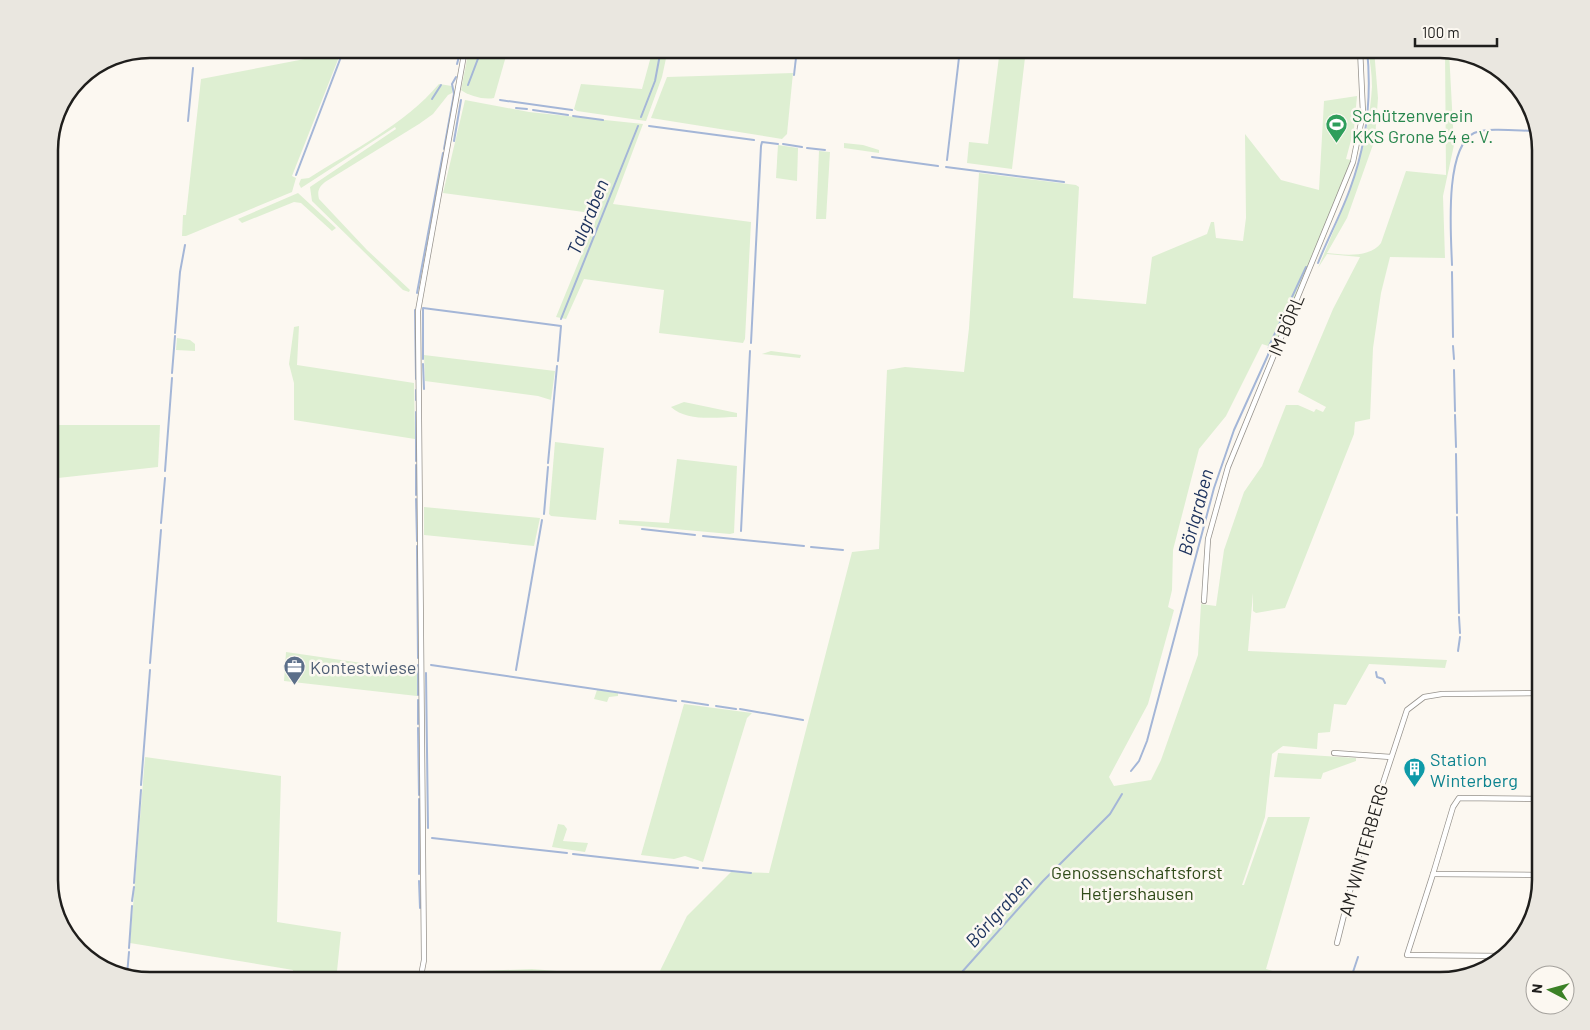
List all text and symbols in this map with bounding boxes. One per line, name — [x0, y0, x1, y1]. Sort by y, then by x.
scale bar — [1415, 15, 1498, 47]
text: 100 m — [1422, 23, 1460, 41]
place label: Schützenverein KKS Grone 54 e. V. — [1352, 104, 1493, 147]
sports icon: Schützenverein KKS Grone 54 e. V. — [1324, 113, 1348, 144]
water label: Talgraben — [561, 176, 613, 258]
street label: IM BÖRL — [1263, 291, 1309, 359]
water label: Börlgraben — [1172, 466, 1218, 558]
office icon: Kontestwiese — [282, 655, 306, 686]
place label: Kontestwiese — [310, 656, 416, 678]
place label: Station Winterberg — [1430, 748, 1518, 791]
building icon: Station Winterberg — [1402, 757, 1426, 788]
street label: AM WINTERBERG — [1334, 781, 1392, 919]
park label: Genossenschaftsforst Hetjershausen — [1051, 861, 1223, 904]
water label: Börlgraben — [960, 870, 1036, 952]
north arrow — [1525, 965, 1575, 1015]
text: N — [1528, 983, 1546, 994]

